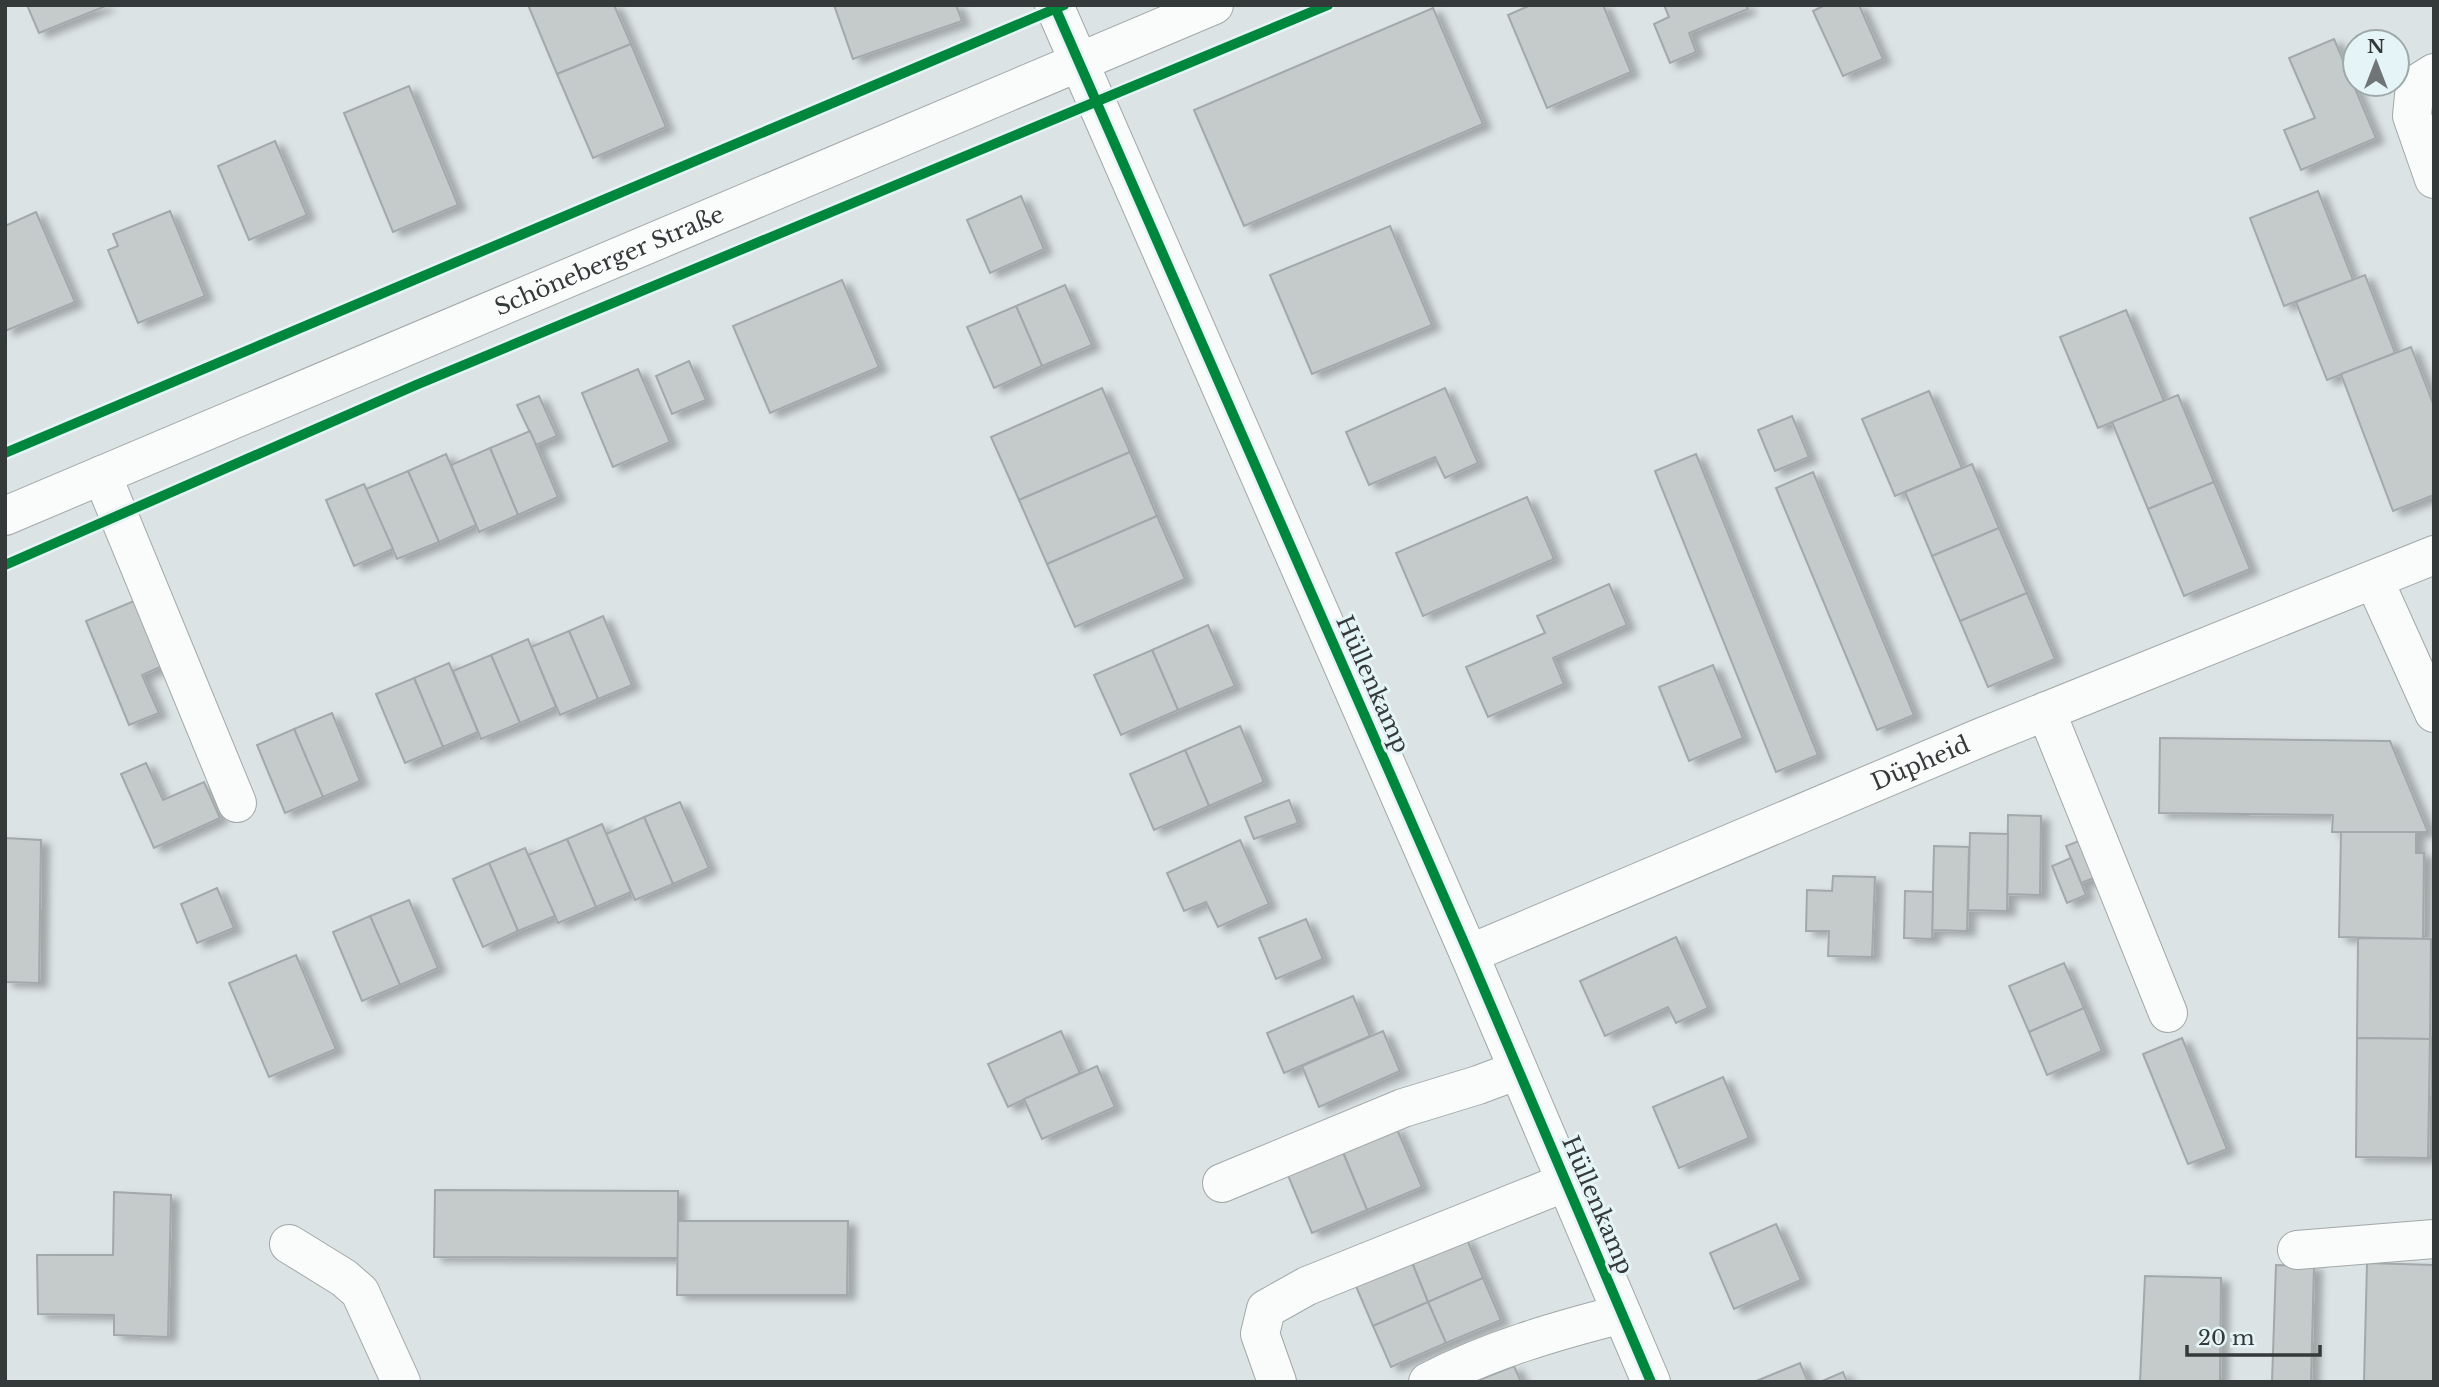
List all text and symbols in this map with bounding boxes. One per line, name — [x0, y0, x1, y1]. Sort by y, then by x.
north arrow — [2341, 28, 2411, 98]
text: N — [2367, 35, 2385, 58]
street label: Schöneberger Straße — [490, 200, 728, 321]
street label: Hüllenkamp — [1330, 611, 1416, 757]
street label: Düpheid — [1867, 730, 1974, 796]
street label: Hüllenkamp — [1556, 1132, 1640, 1278]
scale bar — [2187, 1314, 2320, 1358]
text: 20 m — [2198, 1325, 2255, 1351]

